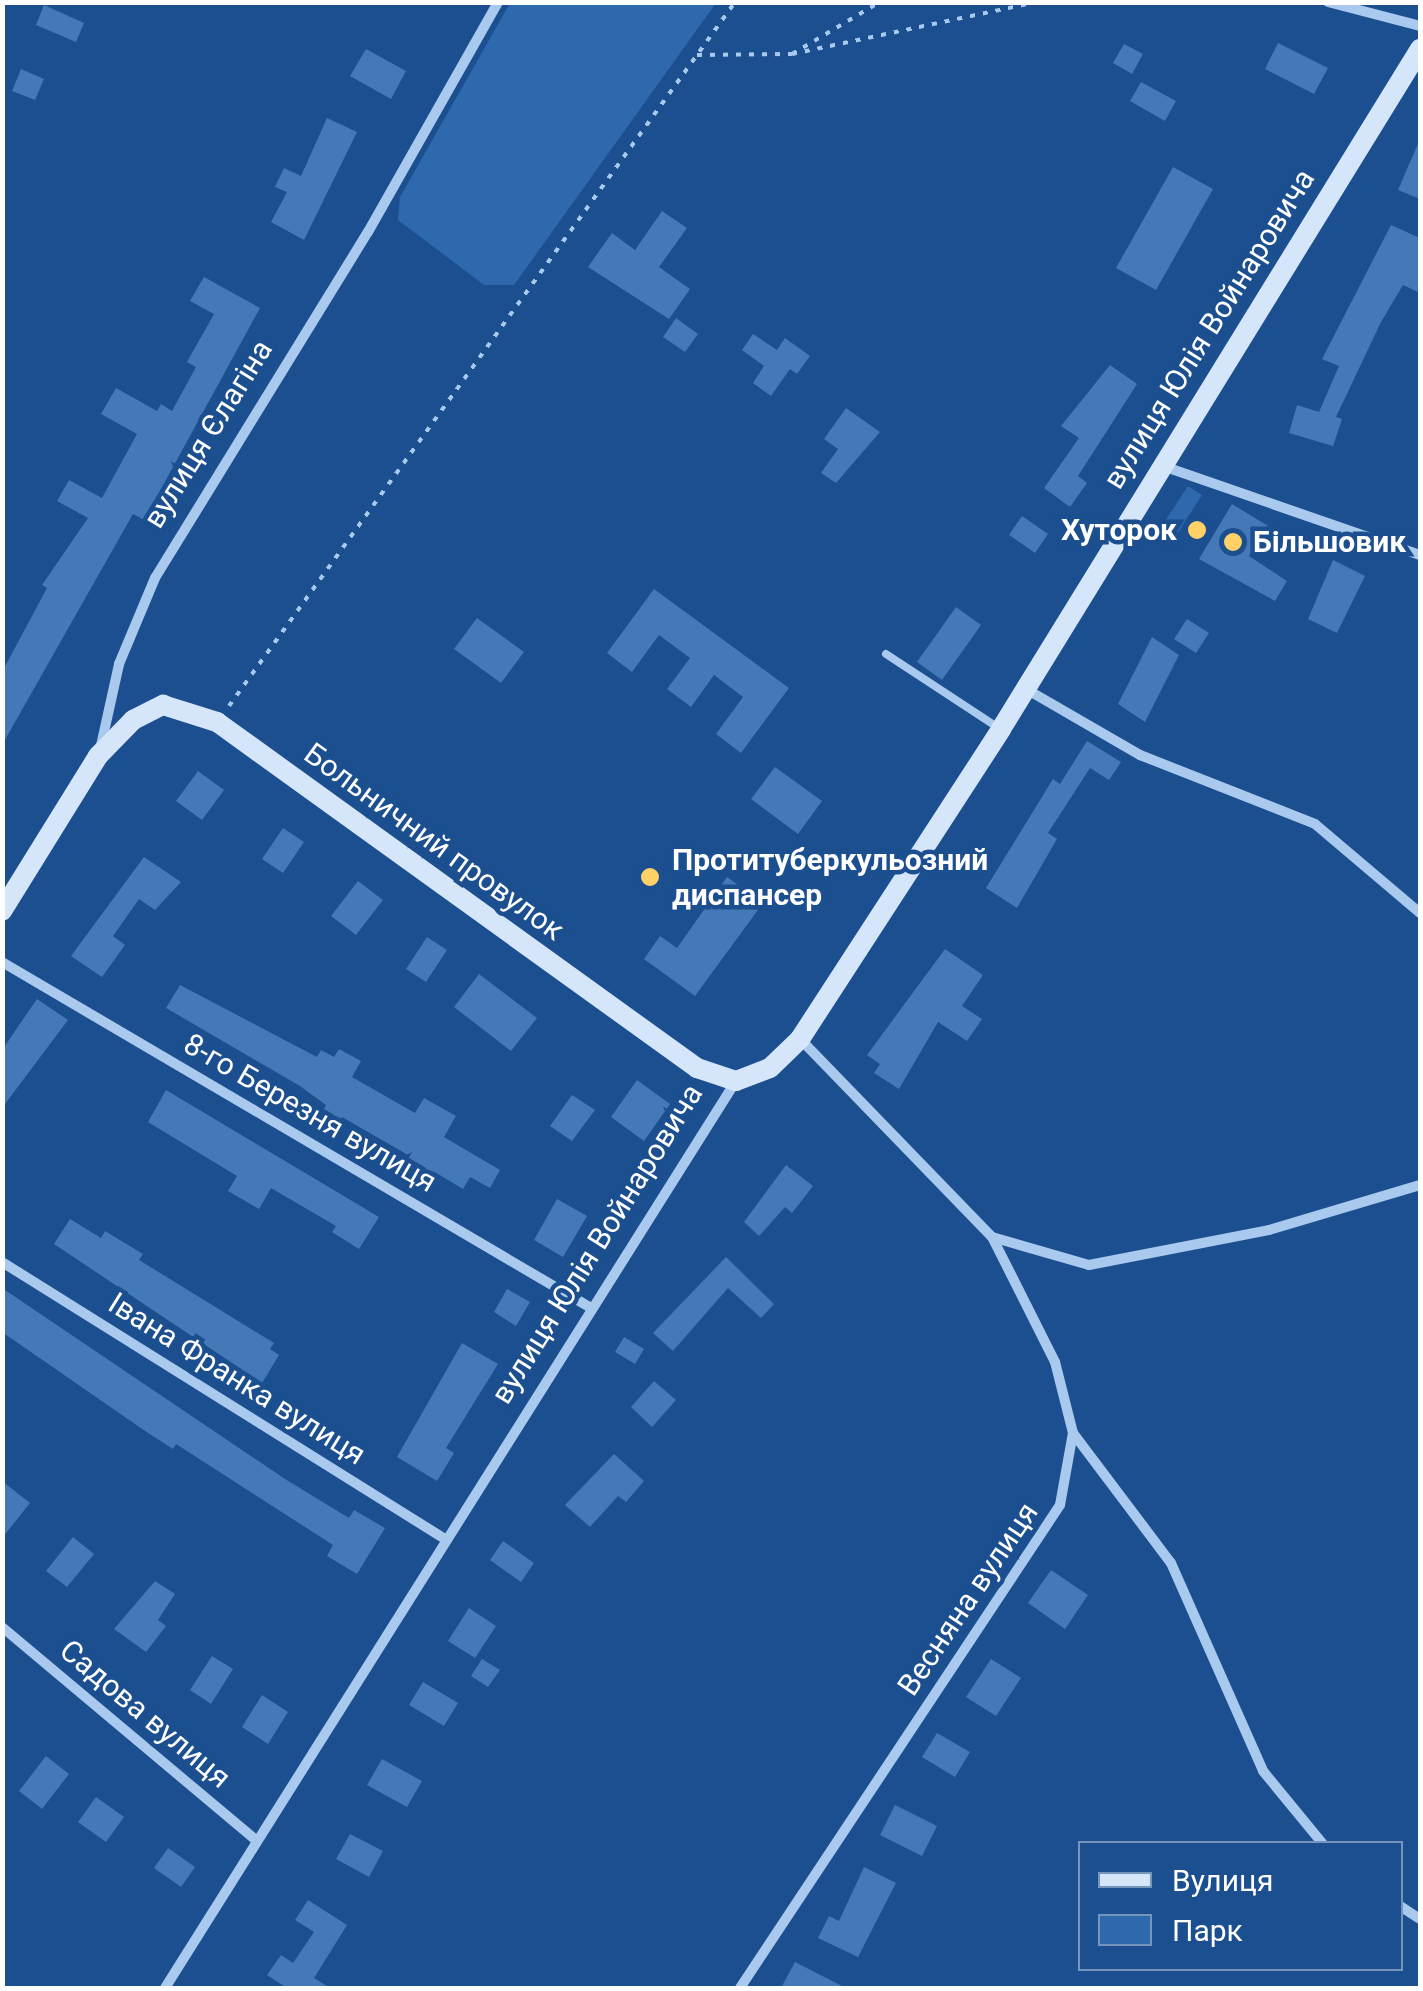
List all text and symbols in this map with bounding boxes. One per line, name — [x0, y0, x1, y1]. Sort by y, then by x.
street label: вулиця Юлія Войнаровича — [1096, 163, 1322, 495]
street label: вулиця Єлагіна — [136, 334, 280, 534]
place label: Хуторок — [1061, 512, 1177, 548]
marker: Хуторок — [1186, 519, 1208, 541]
place label: Більшовик — [1253, 524, 1406, 560]
marker: Більшовик — [1222, 531, 1244, 553]
street label: Больничний провулок — [297, 736, 571, 948]
place label: Протитуберкульозний диспансер — [672, 842, 988, 912]
marker: Протитуберкульозний диспансер — [637, 864, 663, 890]
street label: 8-го Березня вулиця — [177, 1026, 443, 1200]
street label: вулиця Юлія Войнаровича — [484, 1078, 710, 1410]
street label: Івана Франка вулиця — [102, 1285, 372, 1473]
street label: Весняна вулиця — [890, 1496, 1046, 1702]
street label: Садова вулиця — [52, 1632, 238, 1796]
legend — [1078, 1841, 1403, 1971]
text: Вулиця — [1172, 1863, 1273, 1898]
text: Парк — [1172, 1913, 1243, 1948]

